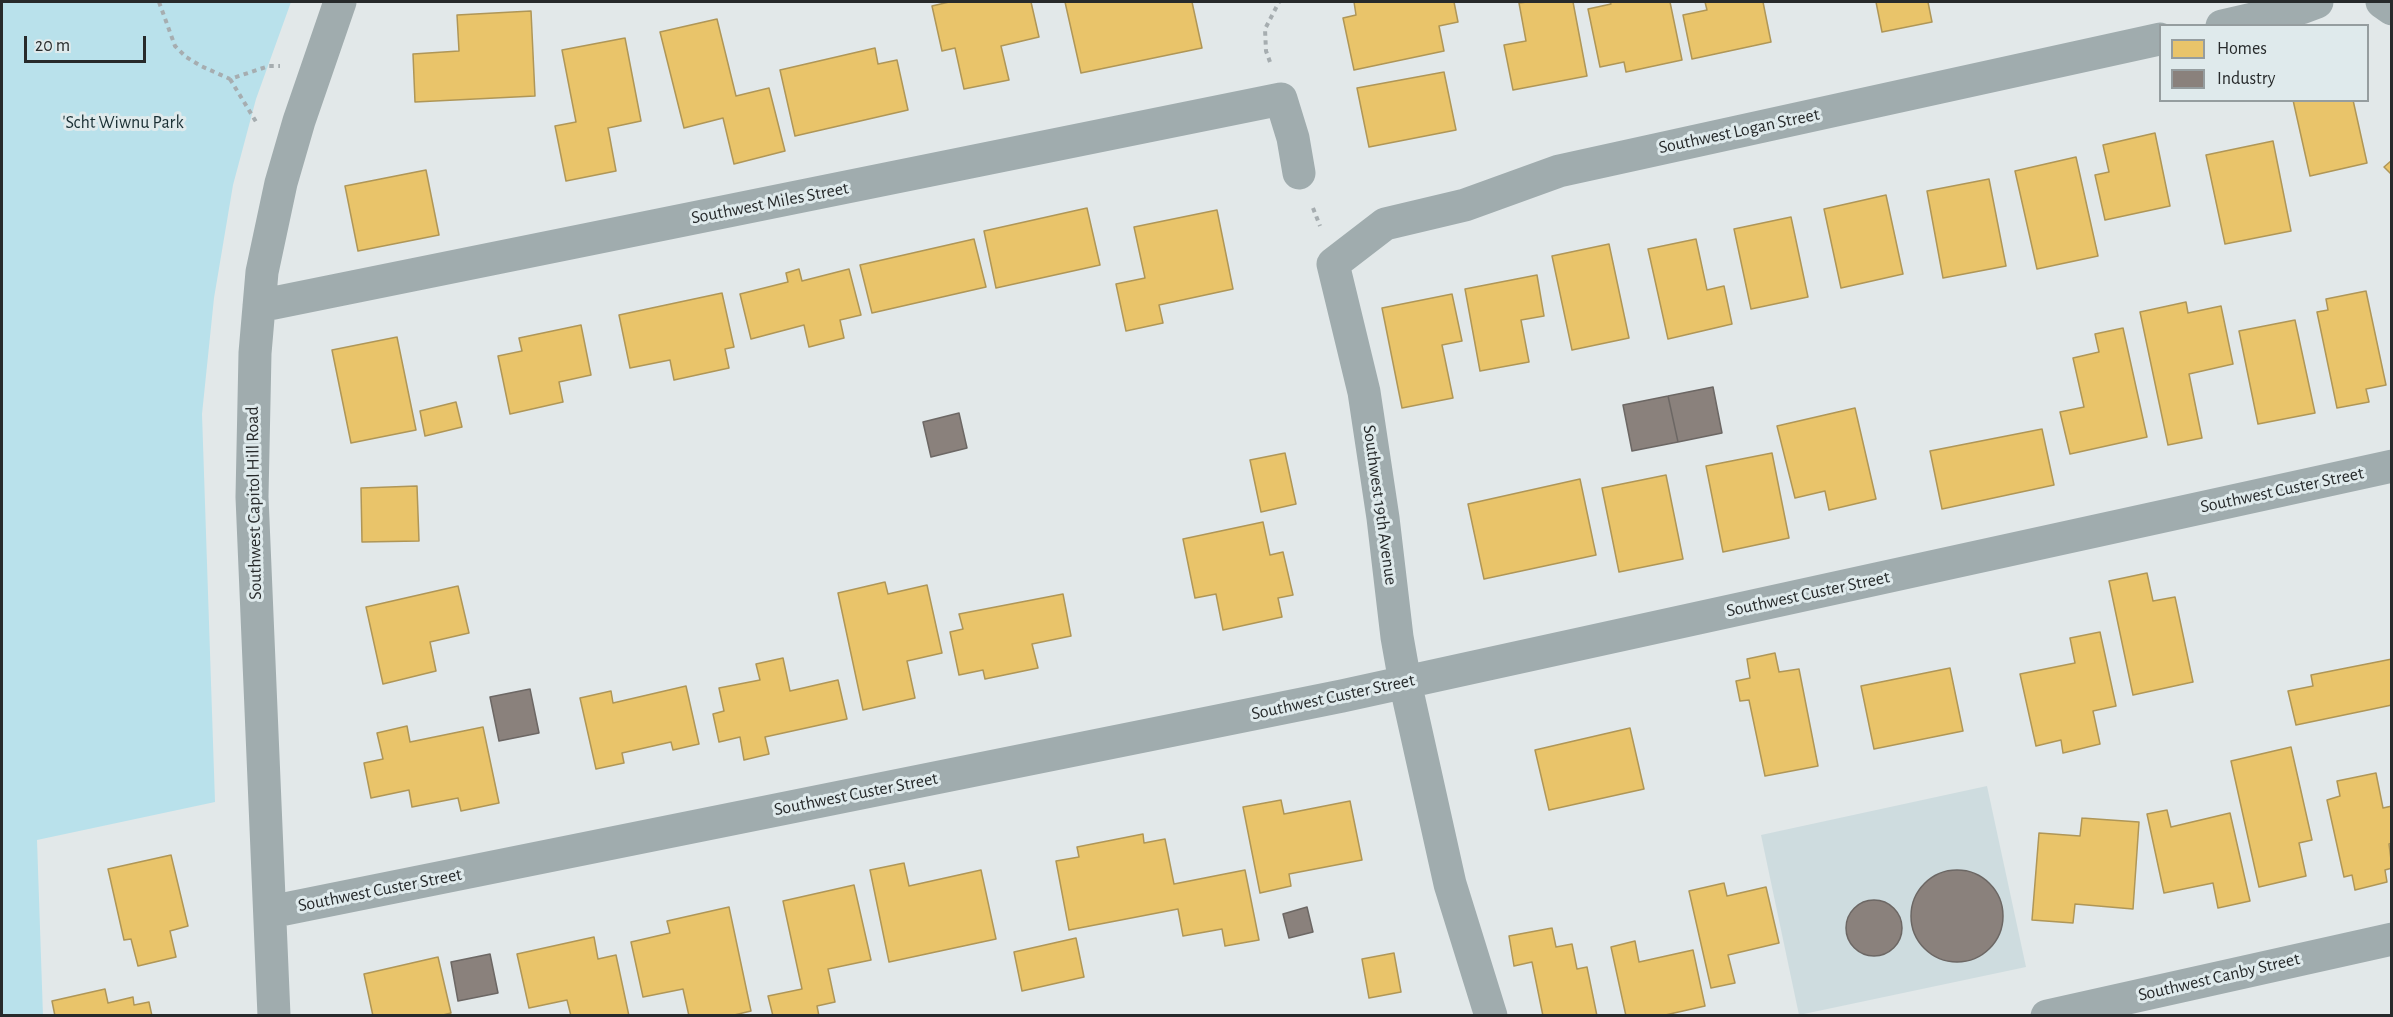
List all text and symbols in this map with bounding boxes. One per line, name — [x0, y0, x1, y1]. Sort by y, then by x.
scale bar — [27, 24, 148, 62]
legend — [2159, 24, 2369, 102]
text: 20 m — [35, 37, 70, 55]
text: Homes — [2217, 40, 2267, 58]
text: Industry — [2217, 70, 2276, 88]
street label: Southwest Logan Street — [1657, 103, 1821, 159]
park label: 'Scht Wiwnu Park — [62, 112, 184, 134]
street label: Southwest Miles Street — [690, 177, 850, 229]
street label: Southwest Capitol Hill Road — [242, 406, 266, 600]
street label: Southwest 19th Avenue — [1358, 423, 1402, 587]
street label: Southwest Custer Street — [2198, 462, 2366, 518]
street label: Southwest Custer Street — [1724, 566, 1892, 622]
street label: Southwest Custer Street — [1249, 669, 1417, 725]
street label: Southwest Custer Street — [772, 768, 940, 820]
street label: Southwest Custer Street — [296, 864, 464, 916]
street label: Southwest Canby Street — [2136, 948, 2302, 1006]

